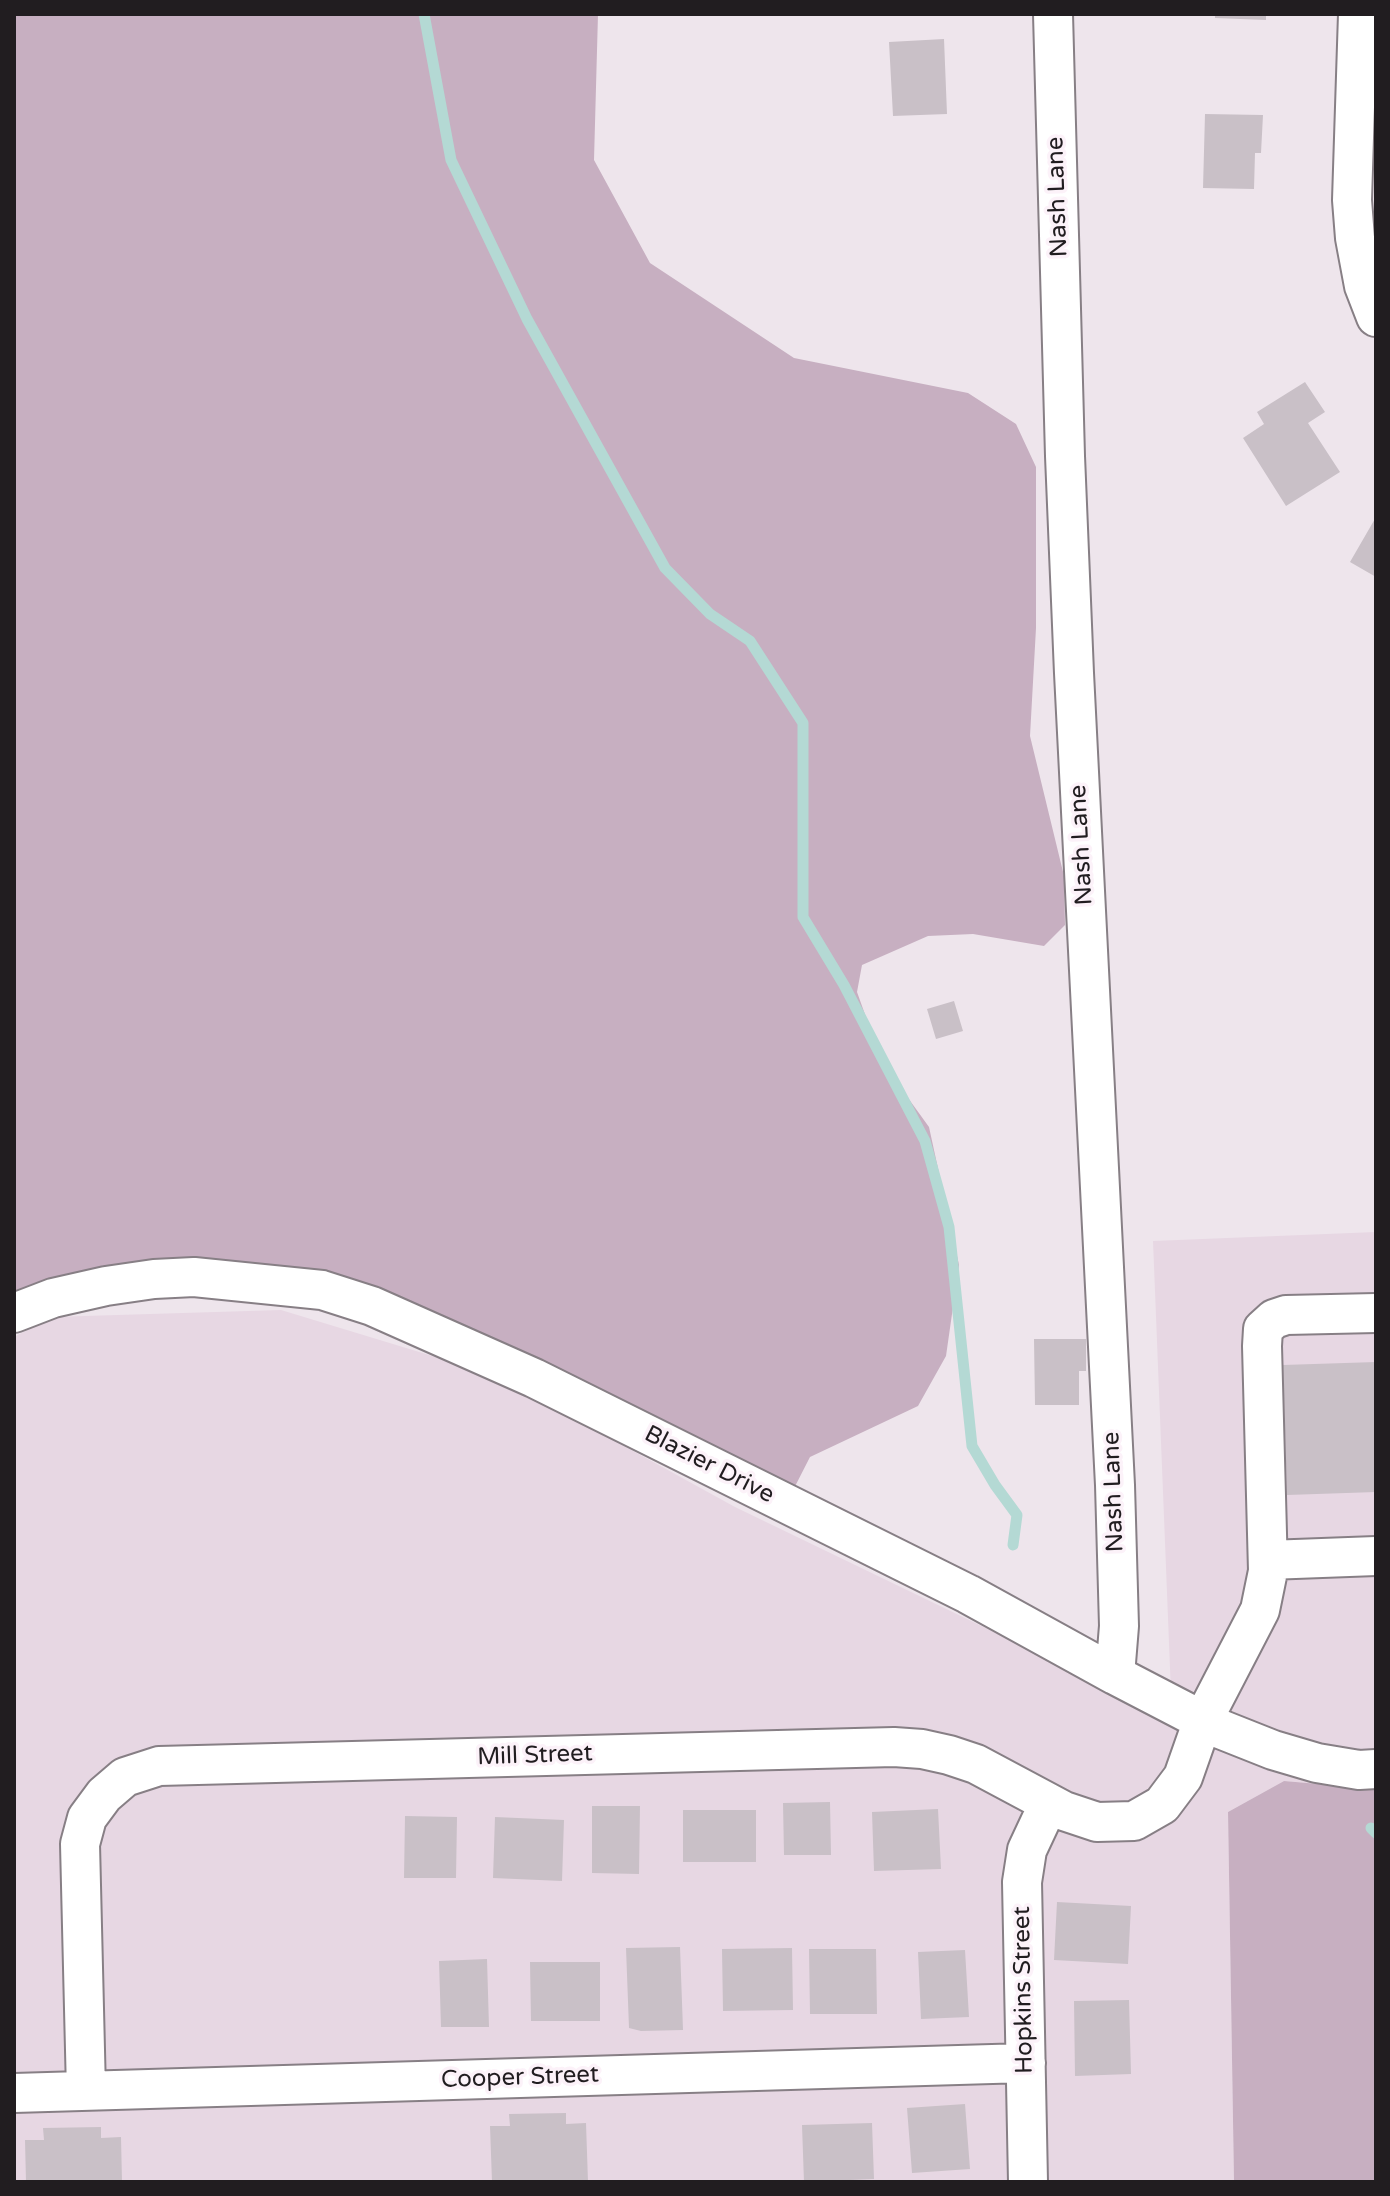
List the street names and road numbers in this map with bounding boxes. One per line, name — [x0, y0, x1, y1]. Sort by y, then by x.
street label: Nash Lane — [1042, 136, 1074, 258]
street label: Nash Lane — [1064, 784, 1100, 906]
street label: Blazier Drive — [639, 1420, 779, 1510]
street label: Nash Lane — [1098, 1431, 1130, 1553]
street label: Mill Street — [477, 1740, 593, 1772]
street label: Hopkins Street — [1008, 1906, 1040, 2074]
street label: Cooper Street — [440, 2061, 600, 2095]

